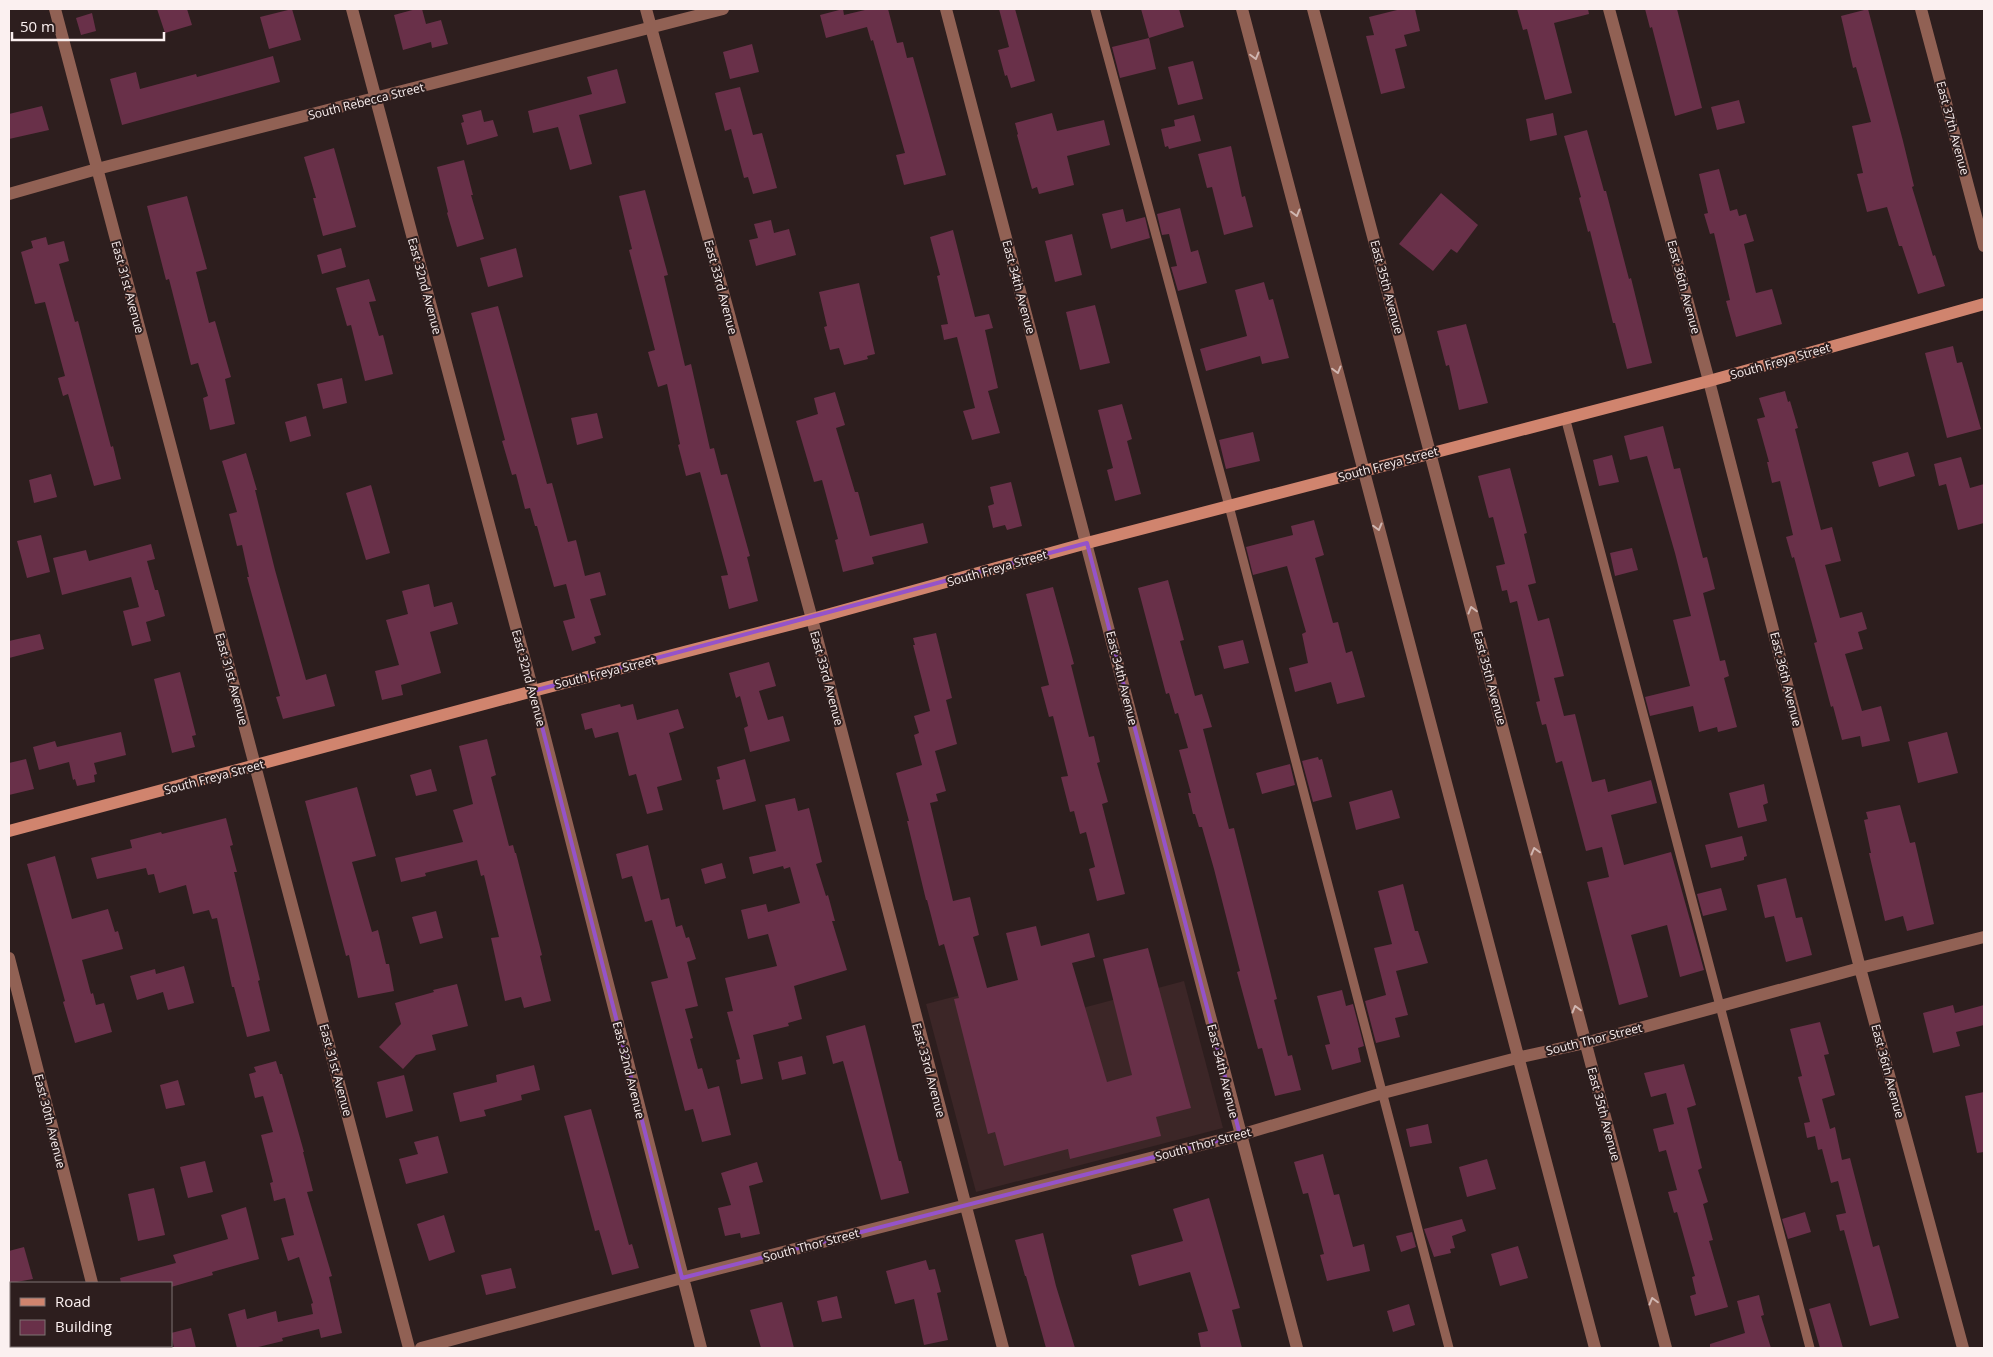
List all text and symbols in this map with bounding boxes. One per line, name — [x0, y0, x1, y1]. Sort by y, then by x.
scale bar — [12, 10, 165, 42]
text: 50 m — [20, 16, 55, 36]
one-way arrow — [1249, 51, 1260, 60]
street label: South Rebecca Street — [306, 78, 426, 124]
street label: East 37th Avenue — [1932, 79, 1974, 177]
one-way arrow — [1290, 209, 1301, 218]
street label: East 32nd Avenue — [404, 236, 446, 337]
street label: East 33rd Avenue — [700, 238, 742, 336]
street label: East 34th Avenue — [998, 238, 1040, 336]
street label: East 35th Avenue — [1366, 238, 1408, 336]
street label: East 36th Avenue — [1663, 238, 1705, 336]
street label: East 31st Avenue — [107, 239, 149, 335]
street label: South Freya Street — [1728, 339, 1832, 383]
one-way arrow — [1332, 366, 1342, 374]
street label: South Freya Street — [1336, 442, 1440, 486]
one-way arrow — [1373, 523, 1383, 531]
street label: South Freya Street — [945, 546, 1049, 590]
one-way arrow — [1467, 606, 1477, 614]
street label: East 32nd Avenue — [508, 628, 550, 729]
street label: East 33rd Avenue — [806, 629, 848, 727]
street label: East 34th Avenue — [1102, 629, 1142, 727]
street label: East 35th Avenue — [1469, 629, 1511, 727]
street label: East 36th Avenue — [1766, 630, 1806, 728]
street label: East 31st Avenue — [211, 631, 253, 727]
street label: South Freya Street — [553, 651, 657, 693]
street label: South Freya Street — [162, 755, 266, 799]
one-way arrow — [1530, 847, 1541, 856]
one-way arrow — [1571, 1004, 1582, 1013]
street label: South Thor Street — [1544, 1019, 1644, 1059]
street label: East 32nd Avenue — [609, 1020, 649, 1121]
street label: East 33rd Avenue — [908, 1021, 950, 1119]
street label: East 31st Avenue — [315, 1022, 357, 1118]
street label: East 34th Avenue — [1203, 1022, 1243, 1120]
street label: East 36th Avenue — [1867, 1022, 1909, 1120]
street label: East 35th Avenue — [1583, 1065, 1625, 1163]
street label: East 30th Avenue — [30, 1072, 70, 1170]
street label: South Thor Street — [1153, 1123, 1253, 1165]
street label: South Thor Street — [761, 1224, 861, 1266]
legend — [10, 1282, 172, 1347]
text: Road — [55, 1291, 91, 1311]
one-way arrow — [1648, 1297, 1659, 1306]
text: Building — [55, 1316, 112, 1336]

